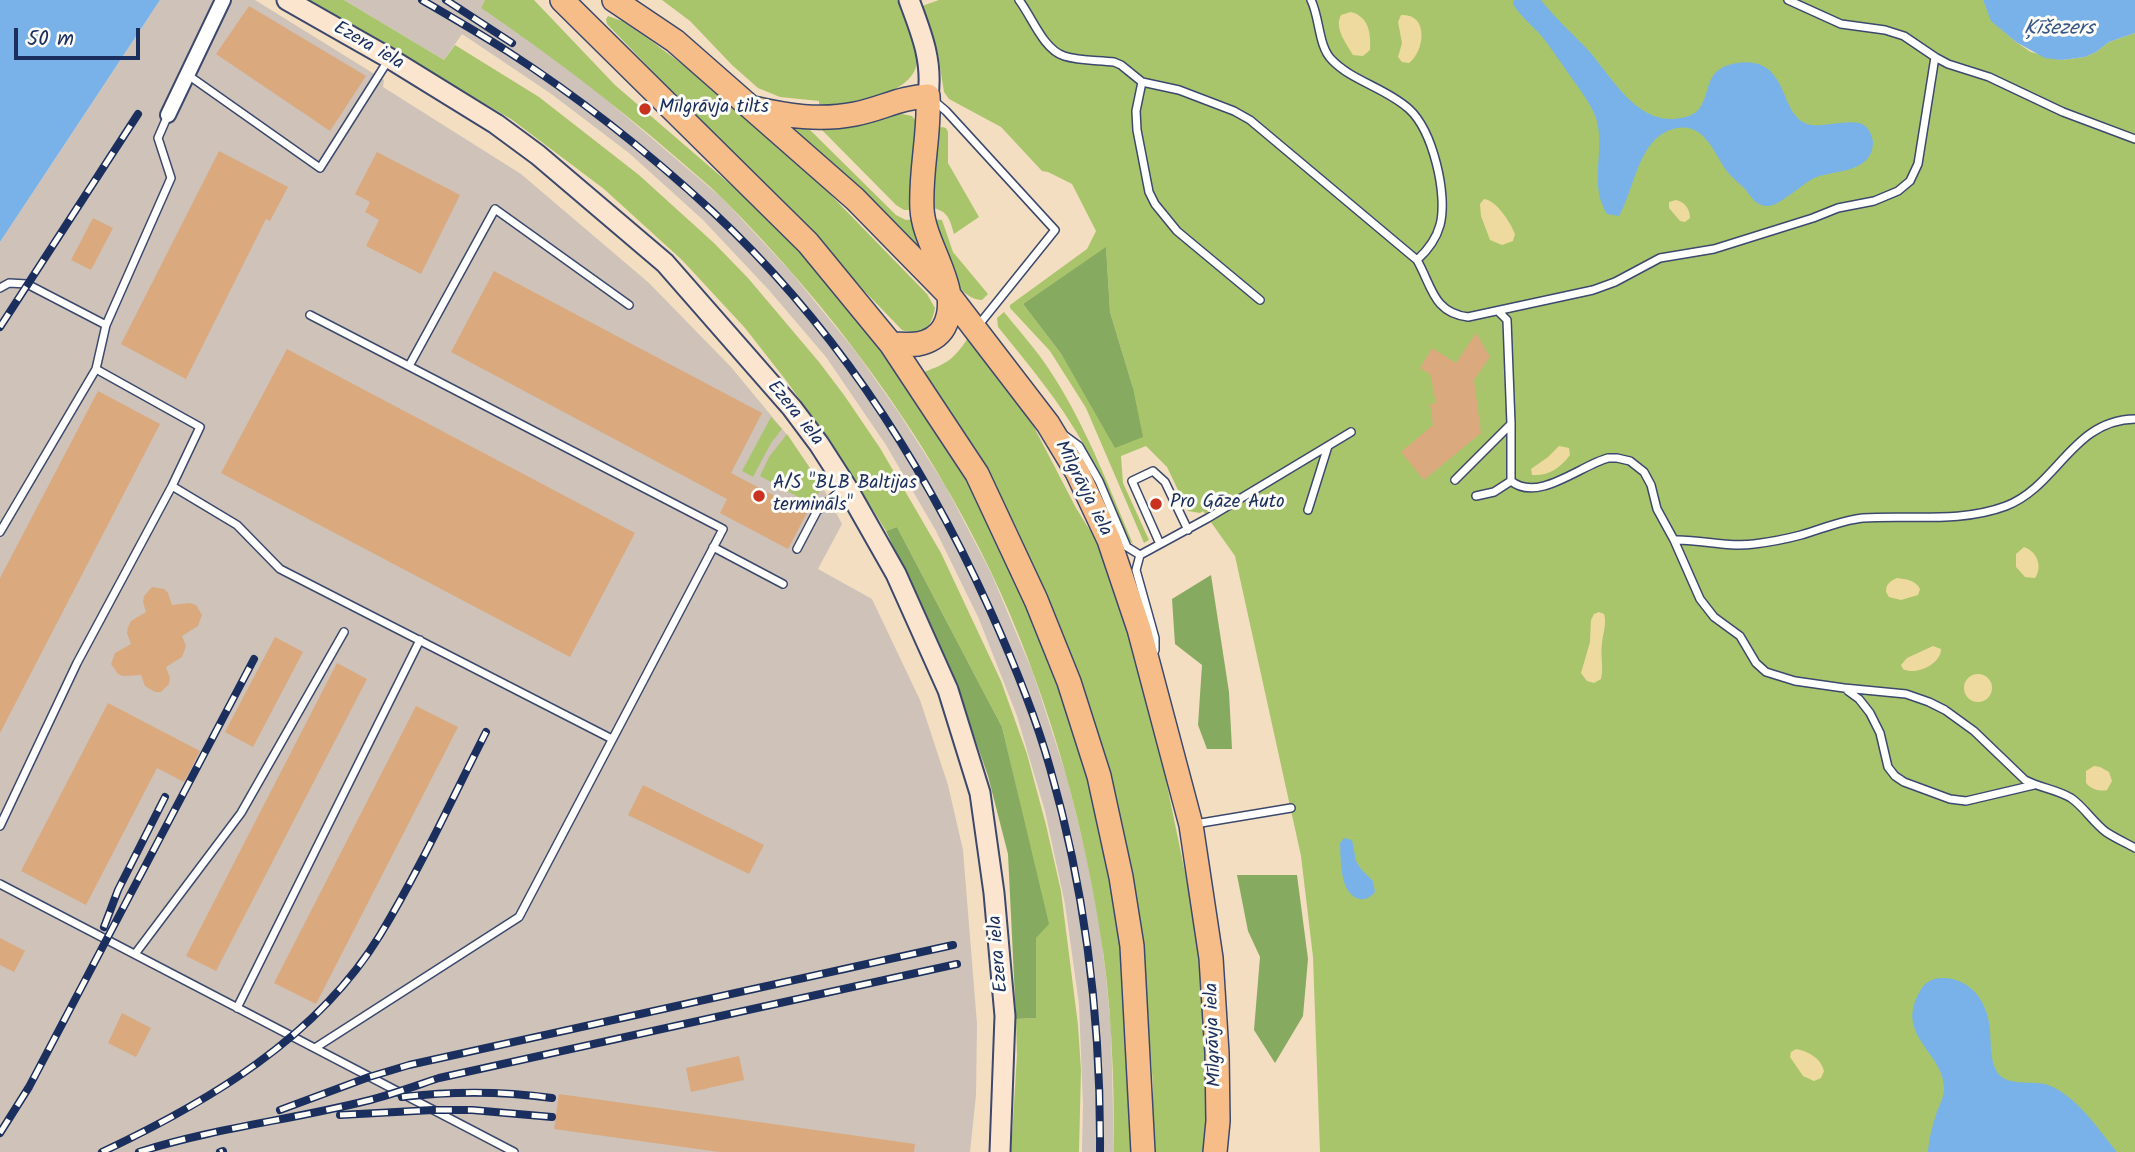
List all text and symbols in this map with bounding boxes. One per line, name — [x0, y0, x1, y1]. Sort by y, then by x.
scale bar — [18, 14, 144, 58]
water label: Ķīšezers — [2024, 17, 2094, 43]
street label: Ezera iela — [329, 18, 407, 76]
text: 50 m — [27, 23, 74, 56]
place label: Mīlgrāvja tilts — [659, 98, 769, 120]
marker: Mīlgrāvja tilts — [637, 101, 653, 117]
street label: Ezera iela — [761, 377, 827, 451]
street label: Mīlgrāvja iela — [1048, 437, 1116, 541]
place label: A/S "BLB Baltijas termināls" — [773, 474, 917, 518]
marker: A/S "BLB Baltijas termināls" — [751, 488, 767, 504]
place label: Pro Gāze Auto — [1170, 493, 1285, 515]
marker: Pro Gāze Auto — [1148, 496, 1164, 512]
street label: Ezera iela — [985, 914, 1015, 994]
street label: Mīlgrāvja iela — [1202, 982, 1228, 1088]

